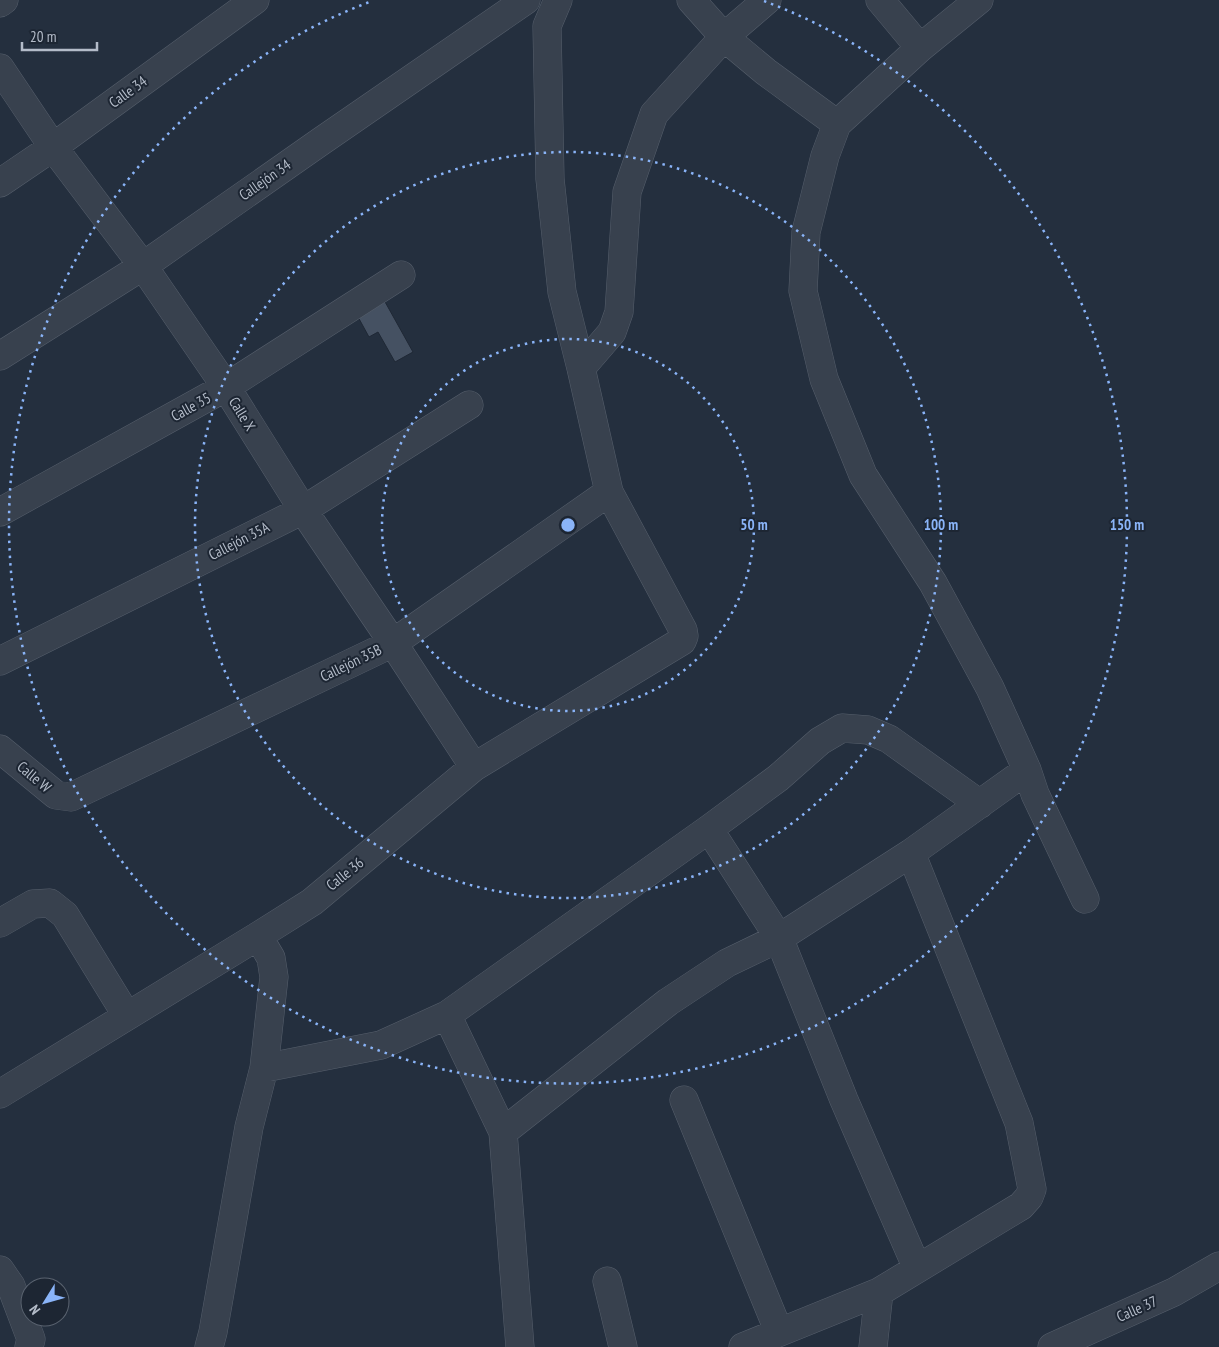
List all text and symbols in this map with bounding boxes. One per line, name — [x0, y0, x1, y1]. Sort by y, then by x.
scale bar — [22, 20, 98, 52]
text: 20 m — [30, 27, 56, 46]
street label: Calle 34 — [105, 71, 151, 112]
street label: Callejón 34 — [235, 155, 294, 204]
street label: Calle 35 — [168, 388, 214, 425]
street label: Calle X — [225, 393, 260, 435]
text: 50 m — [740, 515, 768, 534]
text: 100 m — [924, 515, 958, 534]
text: 150 m — [1110, 515, 1144, 534]
centre of rings — [559, 516, 577, 534]
street label: Callejón 35A — [205, 517, 273, 564]
street label: Callejón 35B — [317, 640, 385, 686]
street label: Calle W — [13, 757, 55, 796]
street label: Calle 36 — [322, 853, 367, 894]
north arrow — [20, 1277, 70, 1327]
street label: Calle 37 — [1113, 1291, 1160, 1326]
text: N — [25, 1301, 44, 1318]

